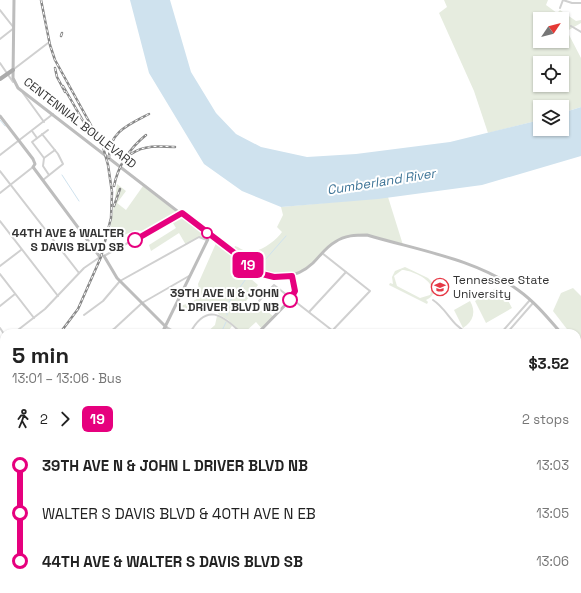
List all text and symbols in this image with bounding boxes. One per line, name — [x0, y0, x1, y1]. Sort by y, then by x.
north arrow — [533, 12, 569, 48]
map controls — [533, 12, 569, 136]
button: locate — [533, 56, 569, 92]
street label: CENTENNIAL BOULEVARD — [20, 74, 140, 172]
button: layers — [533, 100, 569, 136]
water label: Cumberland River — [326, 164, 439, 198]
place label: 44TH AVE & WALTER S DAVIS BLVD SB — [12, 225, 124, 255]
unlabelled marker — [201, 227, 213, 239]
marker: 44TH AVE & WALTER S DAVIS BLVD SB — [127, 232, 143, 248]
line badge: 19 — [230, 252, 266, 278]
text: 19 — [241, 256, 255, 274]
place label: Tennessee State University — [453, 272, 549, 302]
school or university icon: Tennessee State University — [430, 277, 450, 297]
place label: 39TH AVE N & JOHN L DRIVER BLVD NB — [170, 285, 279, 315]
marker: 39TH AVE N & JOHN L DRIVER BLVD NB — [282, 292, 298, 308]
text: 5 min — [12, 341, 69, 369]
text: $3.52 — [529, 354, 569, 373]
text: 13:01 – 13:06 · Bus — [12, 370, 122, 387]
icon: walk — [12, 408, 34, 430]
icon: forward — [54, 408, 76, 430]
text: 19 — [90, 410, 105, 428]
text: 2 — [40, 411, 48, 428]
text: 2 stops — [522, 411, 569, 428]
text: 39TH AVE N & JOHN L DRIVER BLVD NB — [42, 456, 308, 475]
text: 13:03 — [536, 457, 569, 474]
text: WALTER S DAVIS BLVD & 40TH AVE N EB — [42, 504, 316, 523]
text: 13:05 — [536, 505, 569, 522]
text: 44TH AVE & WALTER S DAVIS BLVD SB — [42, 552, 303, 571]
text: 13:06 — [536, 553, 569, 570]

